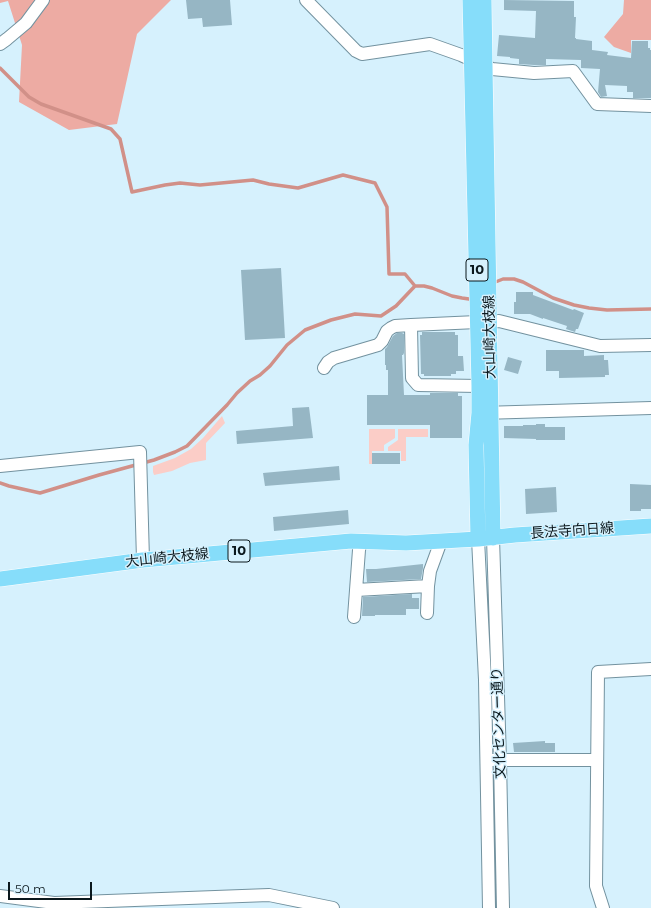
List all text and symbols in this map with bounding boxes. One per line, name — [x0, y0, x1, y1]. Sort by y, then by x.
road number: 10 — [466, 259, 488, 281]
street label: 大山崎大枝線 — [481, 295, 499, 379]
street label: 長法寺向日線 — [530, 520, 614, 542]
road number: 10 — [228, 540, 250, 562]
street label: 大山崎大枝線 — [124, 545, 210, 571]
street label: 文化センター通り — [489, 667, 509, 779]
scale bar — [10, 874, 94, 900]
text: 50 m — [15, 881, 46, 896]

